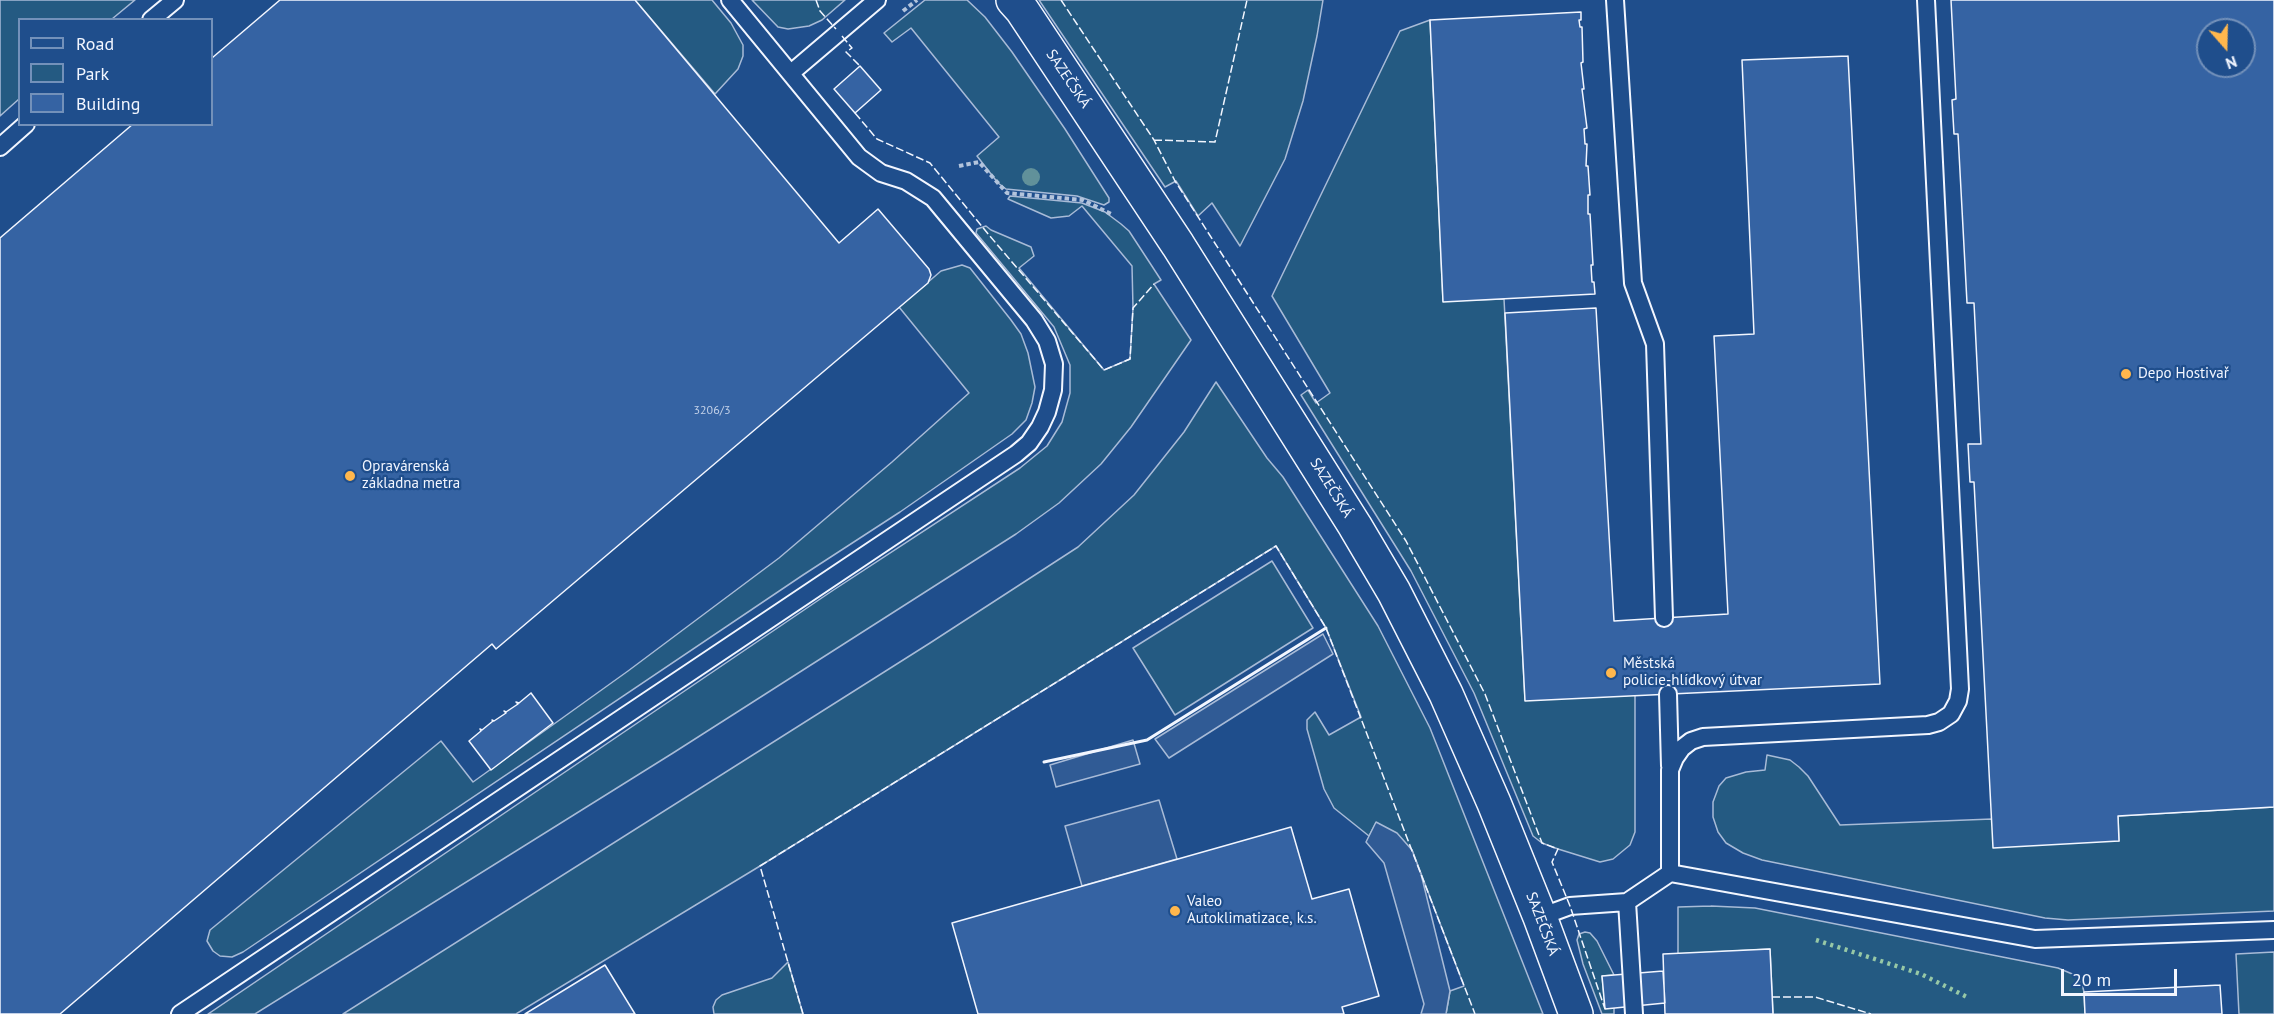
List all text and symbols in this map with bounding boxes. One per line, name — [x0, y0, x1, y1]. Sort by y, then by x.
legend — [18, 18, 213, 126]
north arrow — [2196, 18, 2256, 78]
text: Road — [76, 32, 114, 55]
street label: SAZEČSKÁ — [1042, 46, 1094, 112]
text: N — [2223, 52, 2240, 74]
text: Park — [76, 62, 109, 85]
text: Building — [76, 92, 140, 115]
place label: Depo Hostivař — [2138, 365, 2229, 383]
marker: Depo Hostivař — [2119, 367, 2133, 381]
house number: 3206/3 — [694, 404, 730, 418]
street label: SAZEČSKÁ — [1306, 455, 1356, 521]
place label: Opravárenská základna metra — [362, 458, 460, 493]
marker: Opravárenská základna metra — [343, 469, 357, 483]
place label: Městská policie-hlídkový útvar — [1623, 655, 1762, 690]
marker: Městská policie-hlídkový útvar — [1604, 666, 1618, 680]
street label: SAZEČSKÁ — [1522, 890, 1562, 958]
place label: Valeo Autoklimatizace, k.s. — [1187, 893, 1317, 928]
marker: Valeo Autoklimatizace, k.s. — [1168, 904, 1182, 918]
scale bar — [2064, 957, 2180, 995]
text: 20 m — [2072, 968, 2111, 991]

